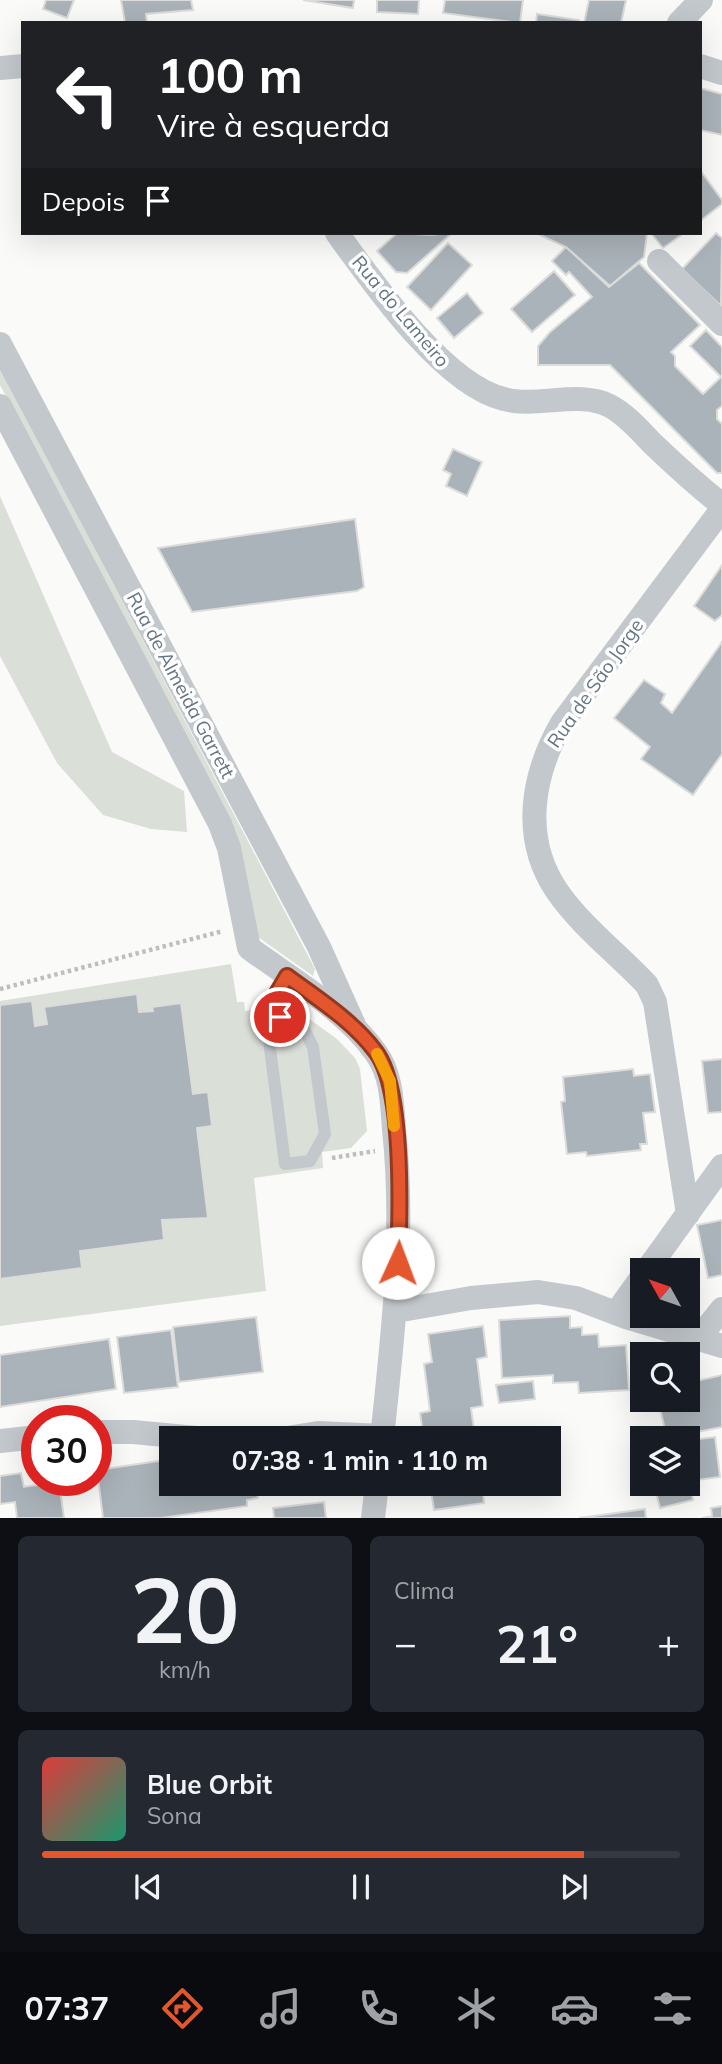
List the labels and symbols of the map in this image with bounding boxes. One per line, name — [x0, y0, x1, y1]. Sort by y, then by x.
street label: Rua do Lameiro — [347, 250, 455, 372]
street label: Rua de Almeida Garrett — [122, 588, 240, 782]
street label: Rua de São Jorge — [542, 614, 648, 752]
pin — [250, 987, 310, 1047]
position arrow — [361, 1226, 435, 1300]
north arrow — [630, 1258, 700, 1328]
speed limit sign: 30 — [21, 1405, 112, 1496]

